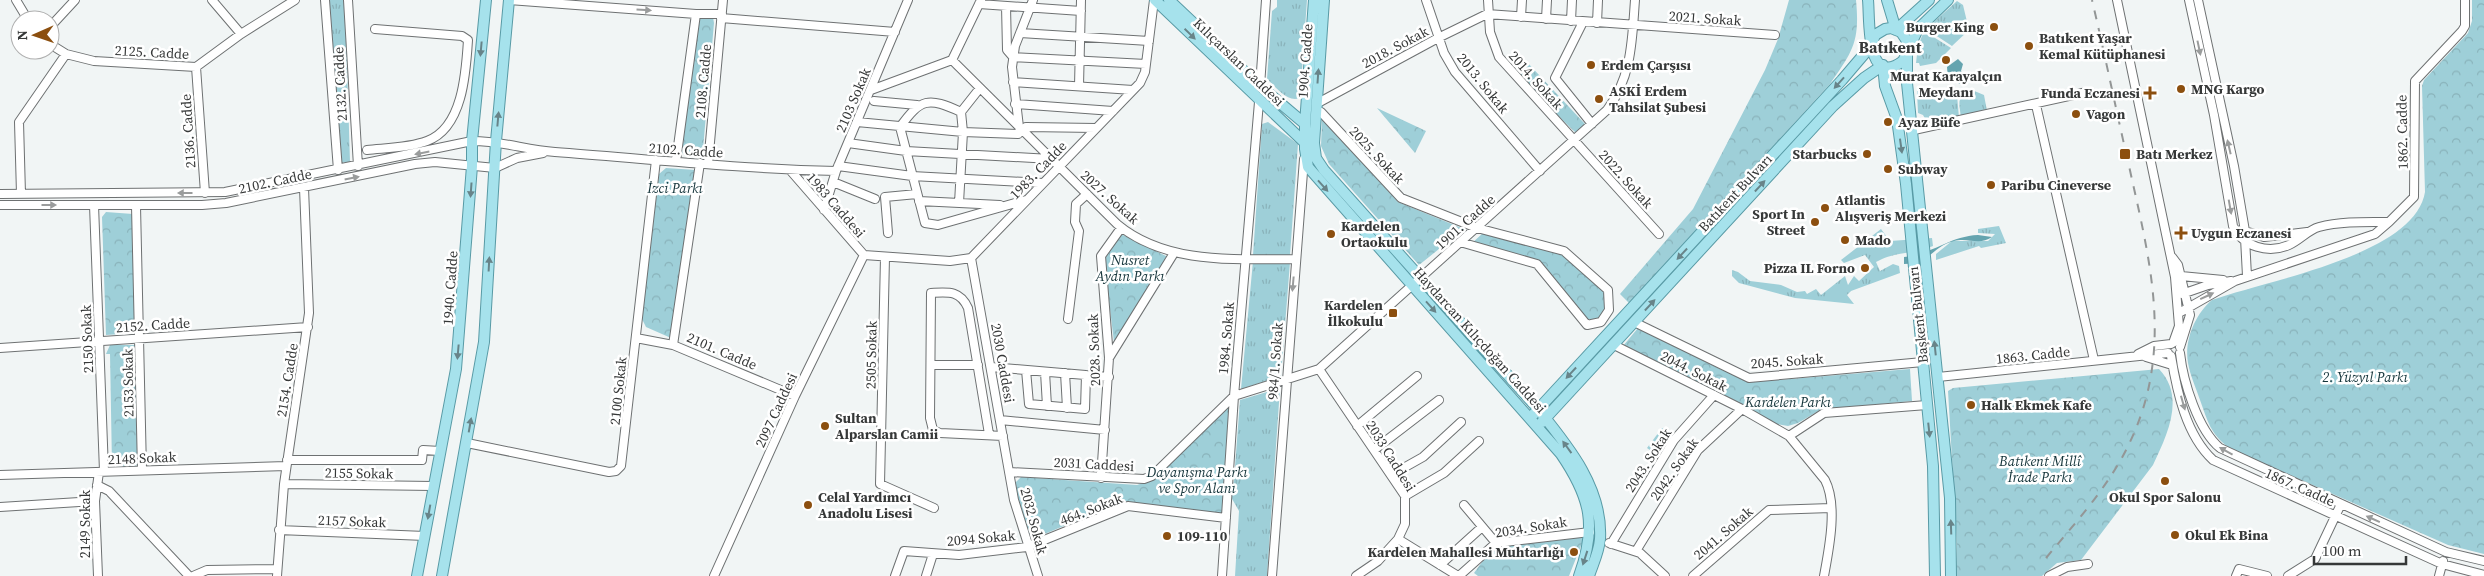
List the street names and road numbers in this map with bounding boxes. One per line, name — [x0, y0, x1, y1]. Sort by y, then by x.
street label: 2021. Sokak — [1668, 5, 1742, 31]
street label: Kılıçarslan Caddesi — [1189, 13, 1289, 111]
street label: 2018. Sokak — [1358, 21, 1432, 73]
street label: 1904. Cadde — [1292, 23, 1318, 99]
street label: 2125. Cadde — [114, 40, 190, 64]
street label: 2108. Cadde — [690, 43, 716, 119]
street label: 2132. Cadde — [328, 46, 352, 122]
street label: 2014. Sokak — [1504, 46, 1568, 114]
street label: 2013. Sokak — [1452, 48, 1514, 118]
street label: 2103 Sokak — [830, 64, 876, 135]
street label: 2136. Cadde — [175, 93, 201, 169]
street label: 1862. Cadde — [2391, 95, 2413, 169]
street label: 2025. Sokak — [1345, 122, 1409, 189]
street label: 1983. Cadde — [1005, 136, 1071, 204]
street label: 2102. Cadde — [648, 137, 724, 163]
street label: 2022. Sokak — [1594, 145, 1658, 213]
street label: Batıkent Bulvarı — [1694, 150, 1776, 236]
street label: 2102. Cadde — [237, 163, 313, 199]
street label: 2027. Sokak — [1076, 165, 1144, 229]
street label: 1983 Caddesi — [802, 168, 870, 242]
street label: 1901. Cadde — [1431, 190, 1499, 254]
street label: 1940. Cadde — [437, 250, 463, 326]
street label: Haydarcan Kılıçdoğan Caddesi — [1409, 263, 1551, 417]
street label: Başkent Bulvarı — [1903, 266, 1933, 364]
street label: 1984. Sokak — [1213, 301, 1239, 375]
street label: 2150 Sokak — [76, 304, 98, 374]
street label: 2152. Cadde — [115, 312, 191, 338]
street label: 2028. Sokak — [1083, 313, 1105, 387]
street label: 2505 Sokak — [860, 320, 882, 389]
street label: 984/1. Sokak — [1262, 321, 1288, 400]
street label: 2030 Caddesi — [986, 322, 1020, 404]
street label: 2101. Cadde — [684, 327, 760, 375]
street label: 1863. Cadde — [1995, 341, 2071, 369]
street label: 2154. Cadde — [271, 342, 303, 418]
street label: 2044. Sokak — [1657, 346, 1731, 397]
street label: 2153 Sokak — [117, 348, 139, 417]
street label: 2045. Sokak — [1750, 348, 1824, 374]
street label: 2100 Sokak — [604, 356, 632, 426]
street label: 2097 Caddesi — [750, 369, 802, 451]
street label: 2033 Caddesi — [1361, 417, 1421, 495]
street label: 2043. Sokak — [1620, 424, 1676, 496]
street label: 2042. Sokak — [1645, 433, 1703, 504]
street label: 2148 Sokak — [107, 447, 177, 469]
street label: 2031 Caddesi — [1053, 452, 1135, 476]
street label: 2155 Sokak — [325, 462, 394, 484]
street label: 1867. Cadde — [2262, 463, 2338, 511]
street label: 2032 Sokak — [1015, 485, 1053, 557]
street label: 464. Sokak — [1057, 488, 1126, 530]
street label: 2149 Sokak — [75, 489, 95, 558]
street label: 2041. Sokak — [1689, 501, 1757, 564]
street label: 2157 Sokak — [317, 510, 387, 532]
street label: 2034. Sokak — [1494, 511, 1569, 543]
street label: 2094 Sokak — [946, 525, 1016, 551]

